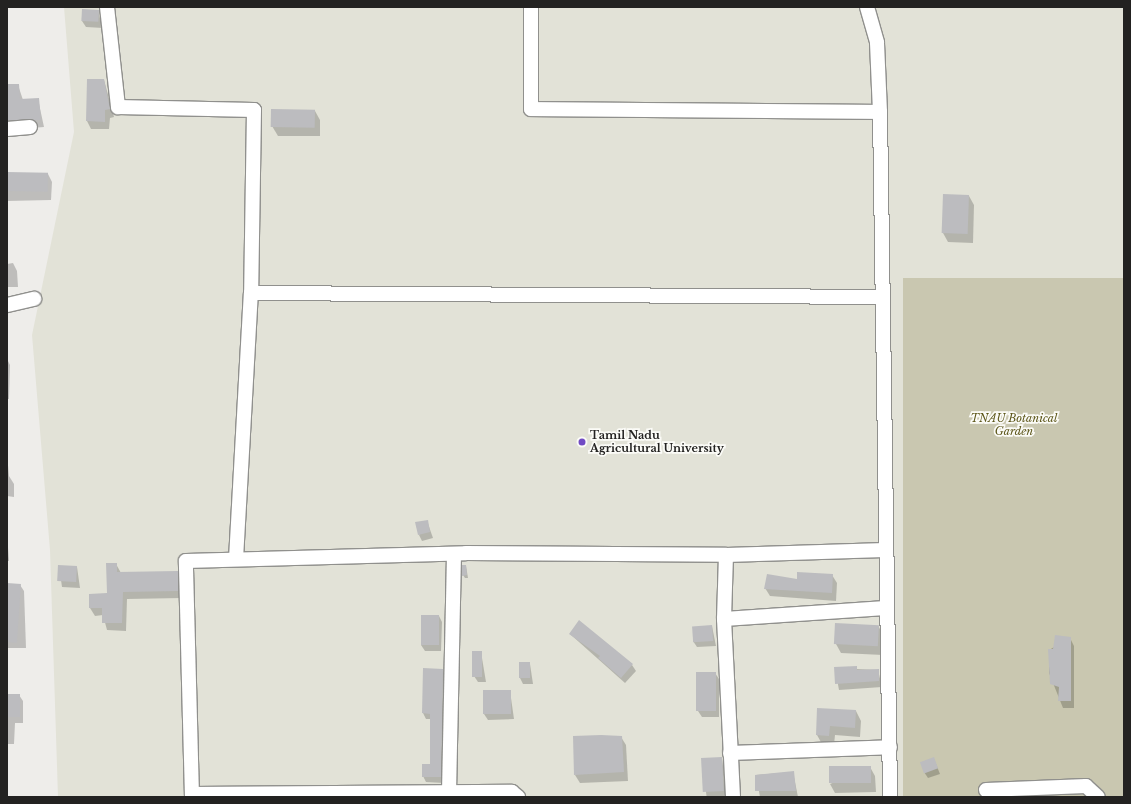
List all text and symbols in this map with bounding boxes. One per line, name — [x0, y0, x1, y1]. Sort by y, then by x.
park label: TNAU Botanical Garden — [970, 412, 1058, 438]
place label: Tamil Nadu Agricultural University — [590, 429, 724, 455]
marker: Tamil Nadu Agricultural University — [577, 437, 587, 447]

